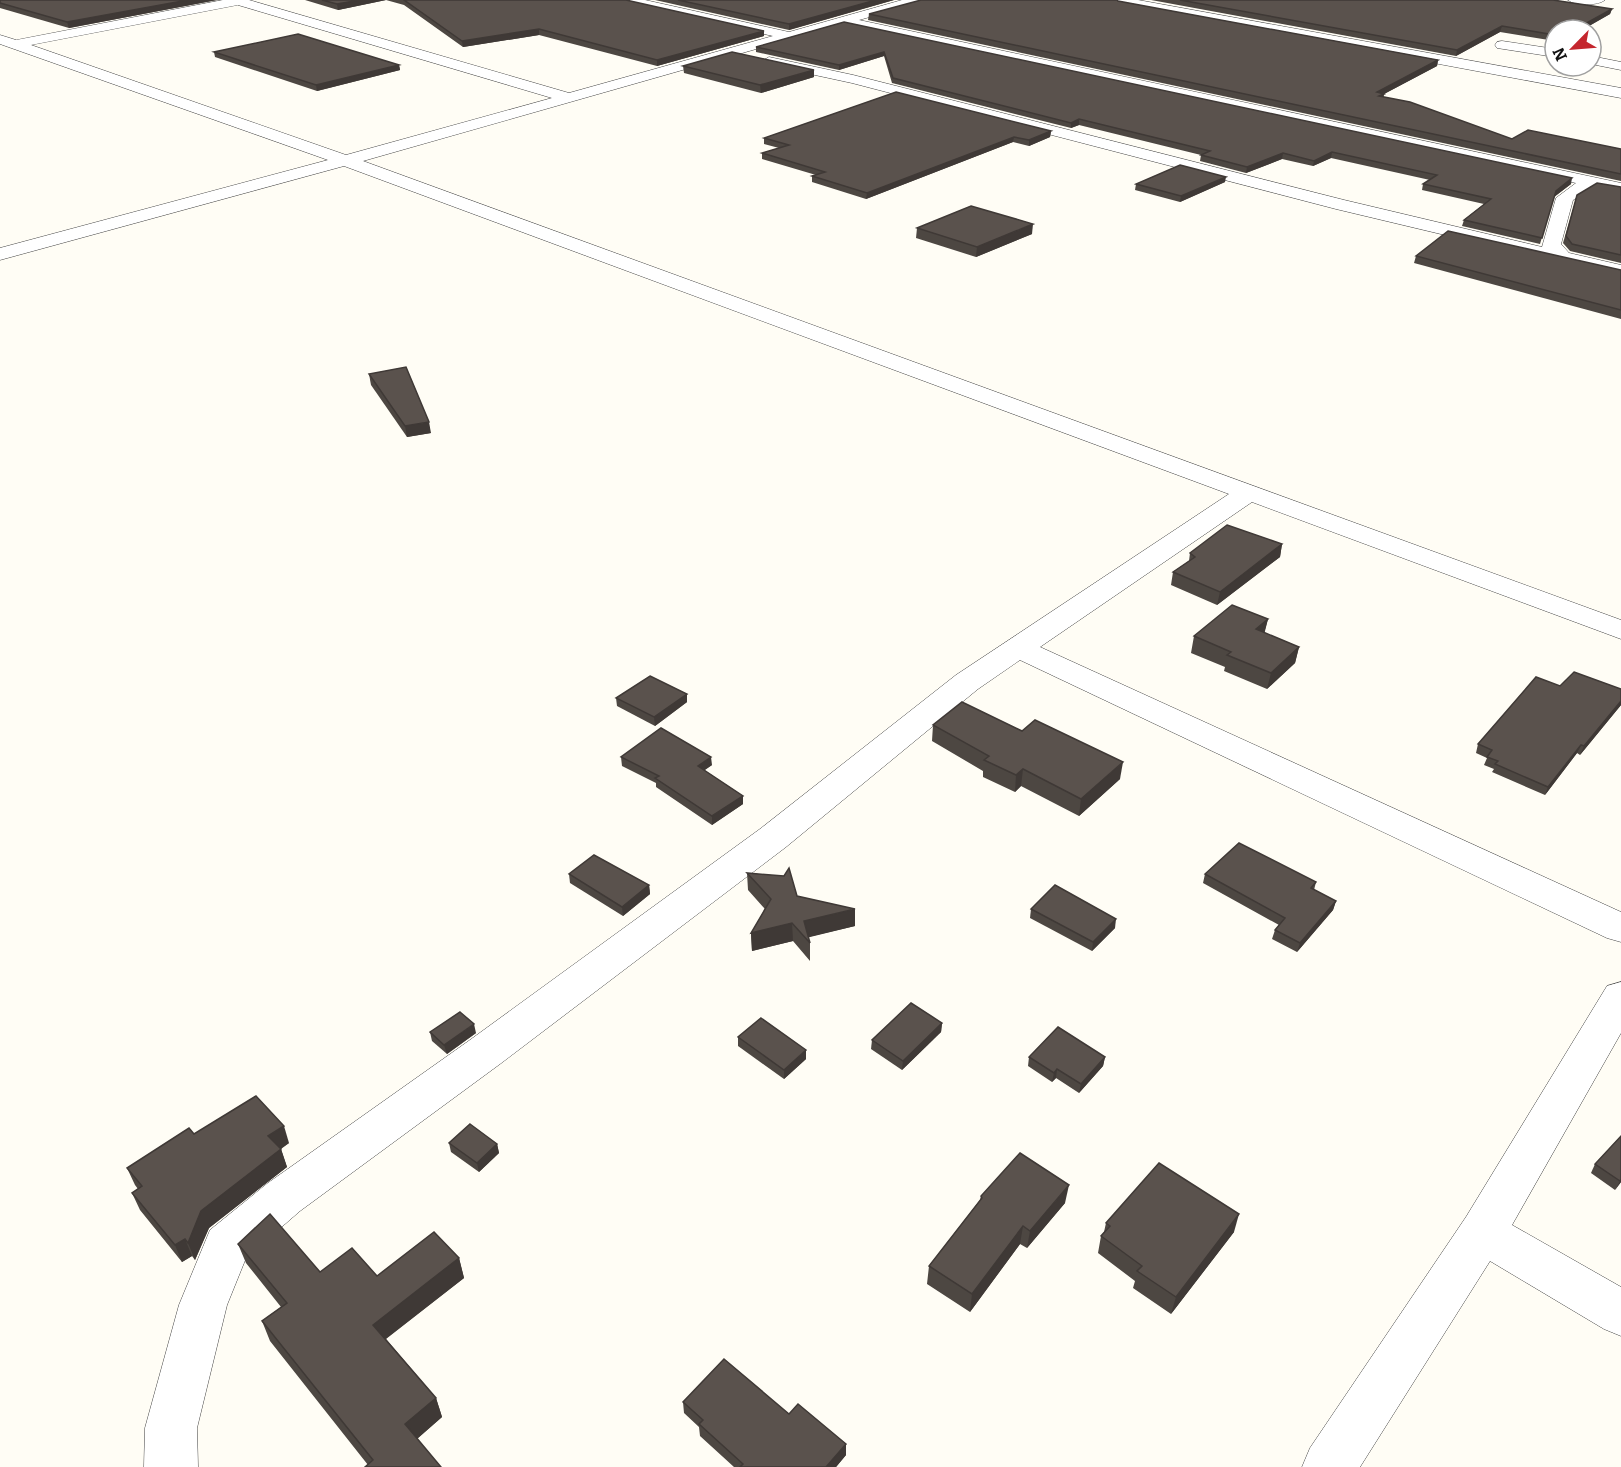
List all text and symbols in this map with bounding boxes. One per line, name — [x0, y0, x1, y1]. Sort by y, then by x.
north arrow — [1543, 18, 1603, 78]
text: N — [1549, 45, 1571, 64]

